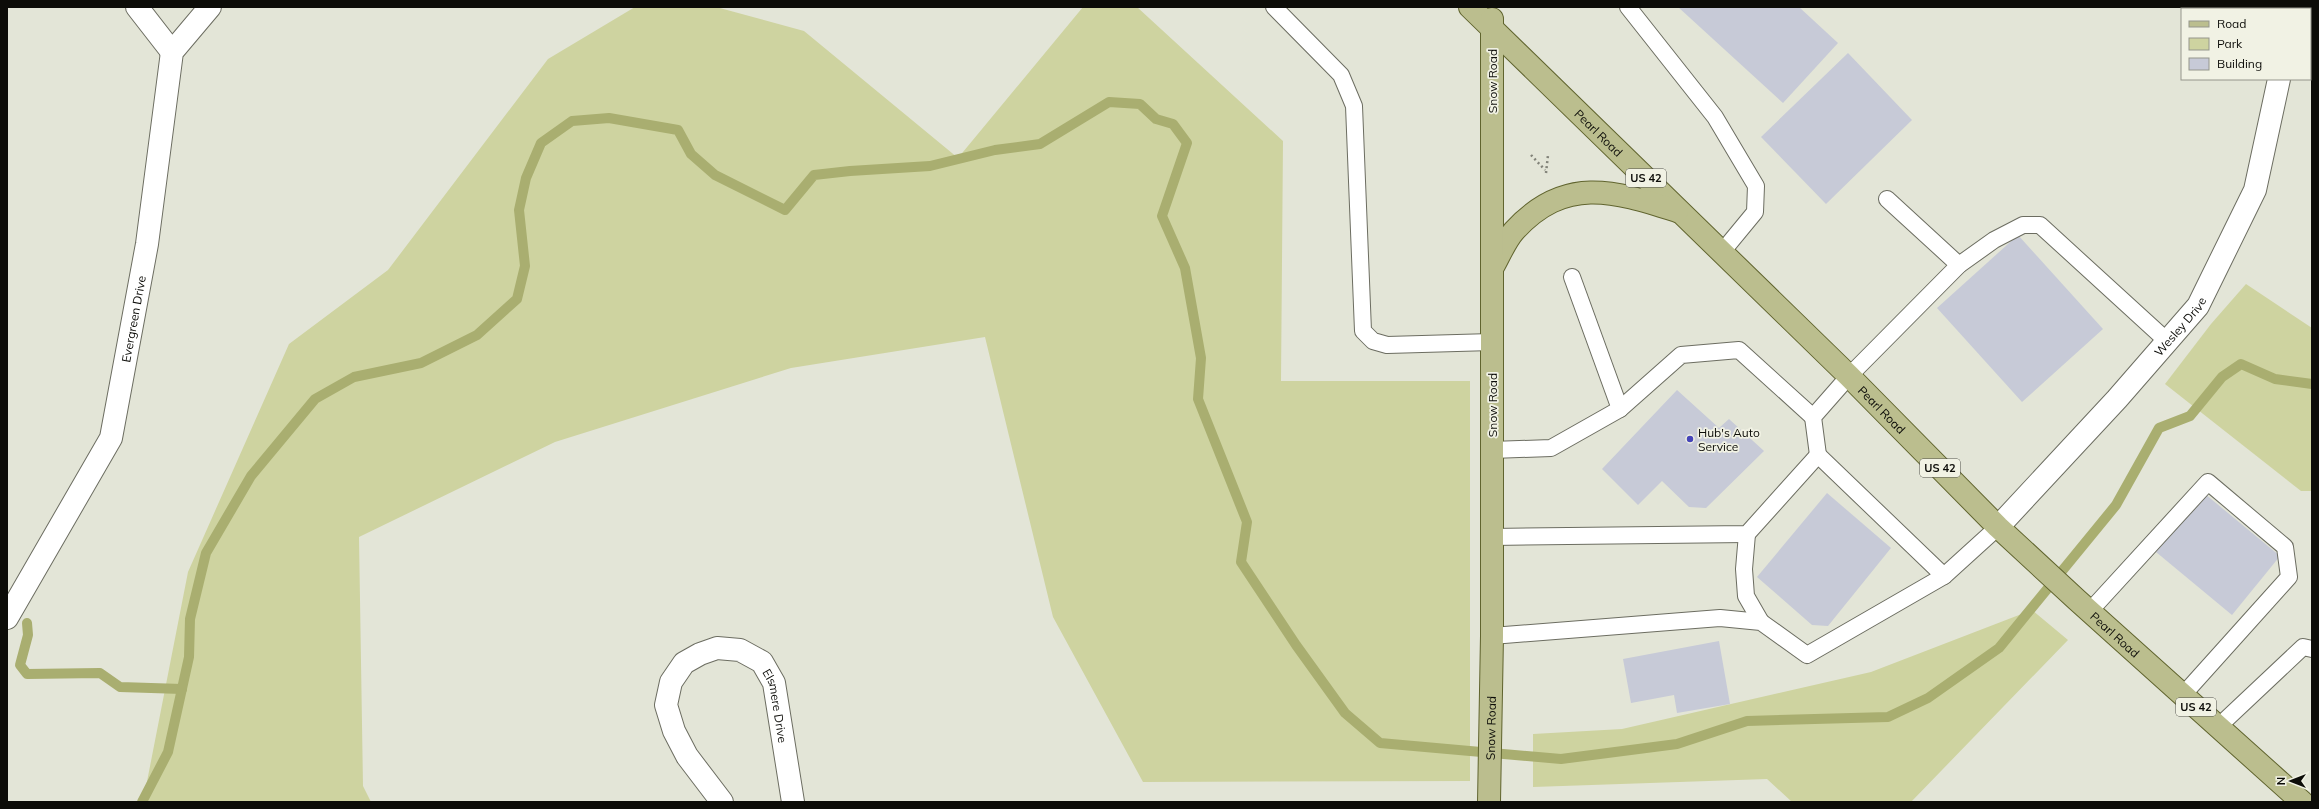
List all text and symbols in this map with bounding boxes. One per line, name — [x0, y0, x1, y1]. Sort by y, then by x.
legend — [2181, 8, 2311, 80]
text: Road — [2217, 16, 2246, 31]
text: Park — [2217, 36, 2243, 51]
street label: Snow Road — [1485, 49, 1500, 113]
text: Building — [2217, 56, 2262, 71]
street label: Pearl Road — [1572, 106, 1626, 159]
road number: US 42 — [1626, 169, 1666, 187]
street label: Evergreen Drive — [118, 274, 148, 363]
street label: Wesley Drive — [2151, 294, 2209, 359]
street label: Snow Road — [1485, 373, 1500, 437]
street label: Pearl Road — [1855, 382, 1909, 436]
place label: Hub's Auto Service — [1698, 425, 1760, 454]
marker: Hub's Auto Service — [1685, 434, 1695, 444]
road number: US 42 — [1920, 459, 1960, 477]
street label: Pearl Road — [2087, 608, 2143, 660]
street label: Elsmere Drive — [760, 666, 791, 744]
street label: Snow Road — [1482, 696, 1498, 760]
road number: US 42 — [2176, 698, 2216, 716]
north arrow — [2271, 761, 2311, 801]
text: N — [2274, 777, 2288, 785]

